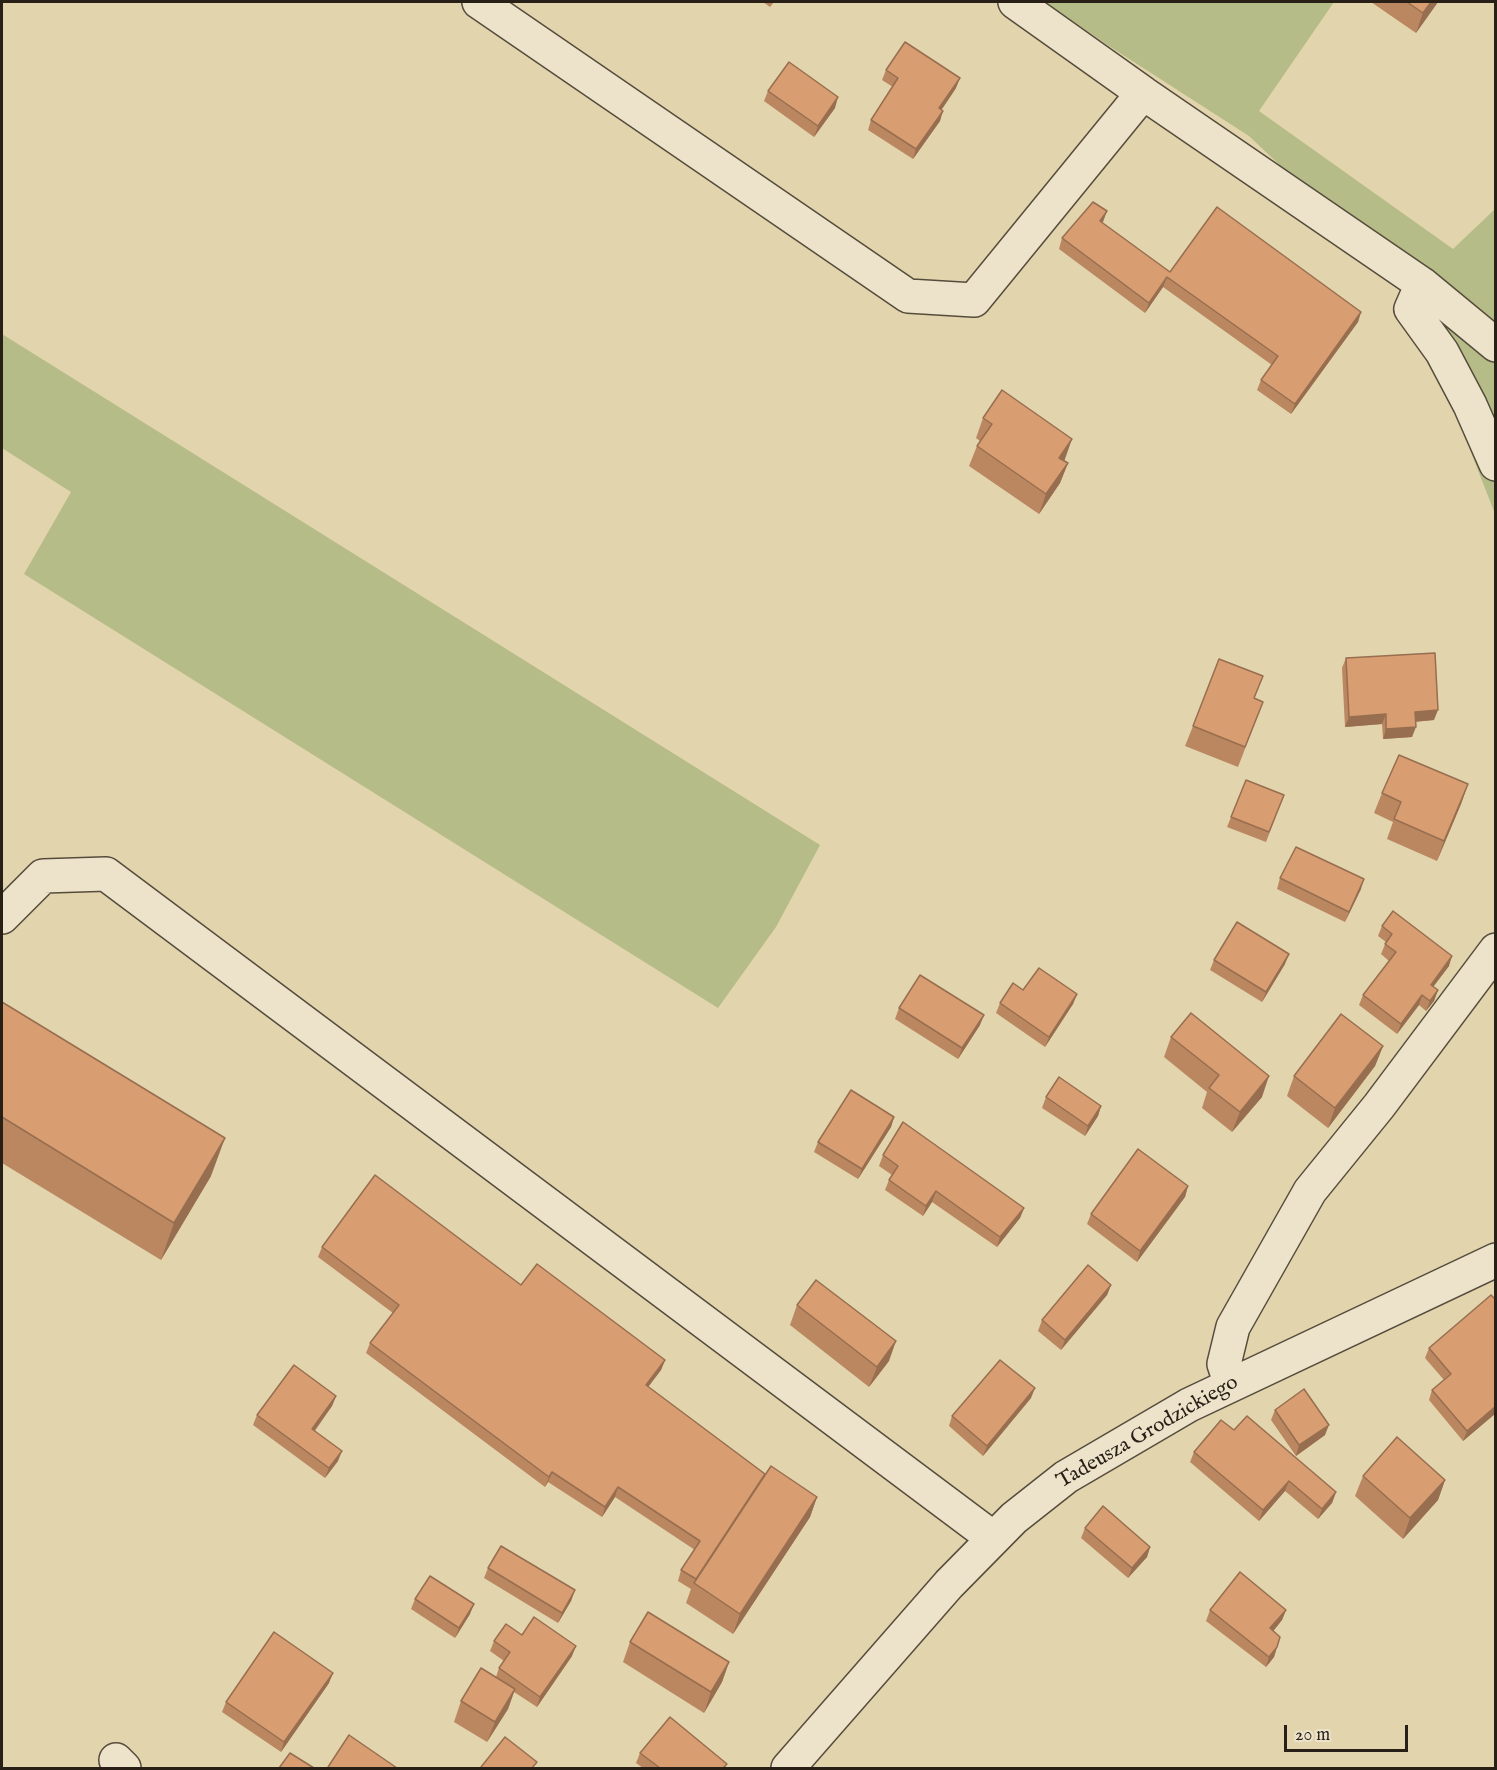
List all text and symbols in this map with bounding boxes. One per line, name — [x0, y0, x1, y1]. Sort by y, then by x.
street label: Tadeusza Grodzickiego — [1053, 1371, 1243, 1495]
scale bar — [1287, 1713, 1412, 1751]
text: 20 m — [1295, 1724, 1330, 1747]

